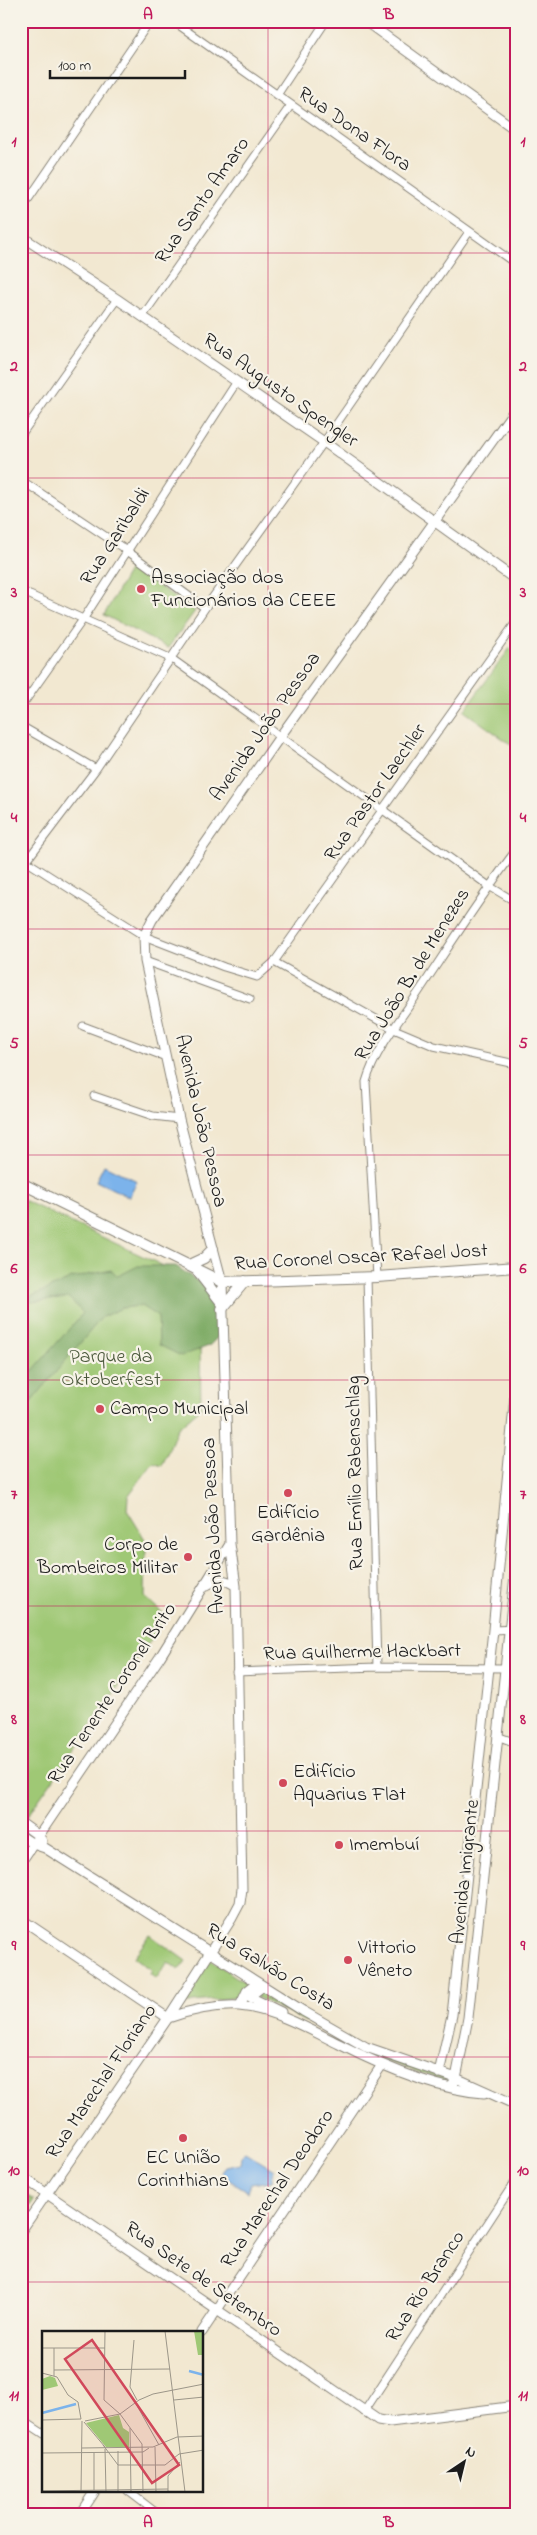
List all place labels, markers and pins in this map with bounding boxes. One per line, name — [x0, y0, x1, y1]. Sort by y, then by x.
place label: Associação dos Funcionários da CEEE — [150, 564, 336, 616]
marker: Associação dos Funcionários da CEEE — [135, 583, 147, 595]
place label: Campo Municipal — [110, 1395, 248, 1424]
marker: Campo Municipal — [94, 1403, 106, 1415]
marker: Edifício Gardênia — [282, 1487, 294, 1499]
place label: Edifício Gardênia — [251, 1499, 325, 1551]
place label: Corpo de Bombeiros Militar — [36, 1531, 179, 1583]
marker: Corpo de Bombeiros Militar — [182, 1551, 194, 1563]
place label: Edifício Aquarius Flat — [293, 1758, 406, 1810]
marker: Edifício Aquarius Flat — [277, 1777, 289, 1789]
place label: Imembuí — [349, 1831, 419, 1860]
marker: Imembuí — [333, 1839, 345, 1851]
place label: Vittorio Vêneto — [357, 1934, 416, 1986]
marker: Vittorio Vêneto — [342, 1954, 354, 1966]
marker: EC União Corinthians — [177, 2132, 189, 2144]
place label: EC União Corinthians — [137, 2144, 229, 2196]

